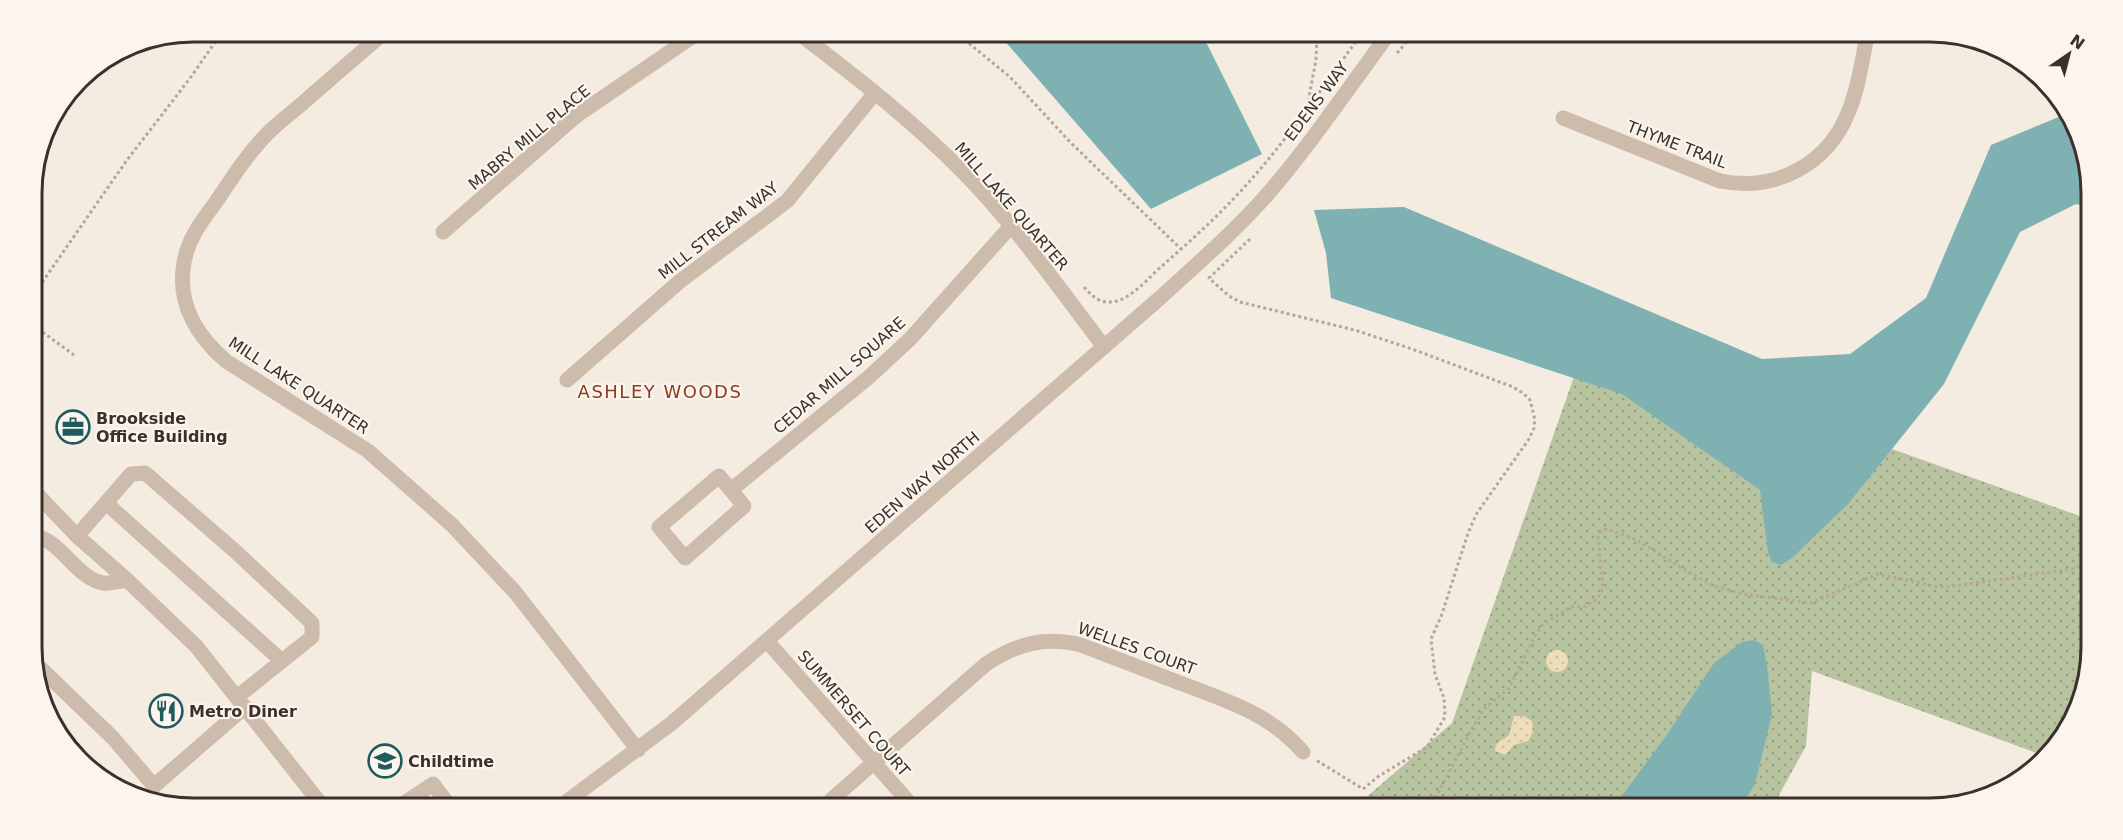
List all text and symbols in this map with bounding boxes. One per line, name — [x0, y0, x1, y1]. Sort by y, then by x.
north arrow — [2039, 24, 2099, 84]
text: N — [2066, 31, 2088, 54]
street label: EDENS WAY — [1280, 58, 1352, 145]
street label: MABRY MILL PLACE — [465, 81, 594, 194]
street label: THYME TRAIL — [1623, 116, 1730, 172]
street label: MILL LAKE QUARTER — [951, 138, 1072, 274]
street label: MILL STREAM WAY — [655, 178, 782, 283]
street label: CEDAR MILL SQUARE — [769, 313, 909, 438]
street label: MILL LAKE QUARTER — [225, 333, 372, 438]
district label: ASHLEY WOODS — [578, 381, 742, 402]
office icon: Brookside Office Building — [55, 409, 91, 445]
place label: Brookside Office Building — [96, 409, 228, 446]
street label: EDEN WAY NORTH — [861, 428, 983, 537]
street label: WELLES COURT — [1075, 618, 1199, 679]
street label: SUMMERSET COURT — [794, 646, 914, 780]
restaurant icon: Metro Diner — [148, 693, 184, 729]
place label: Metro Diner — [189, 702, 297, 721]
school or university icon: Childtime — [367, 743, 403, 779]
place label: Childtime — [408, 752, 494, 771]

